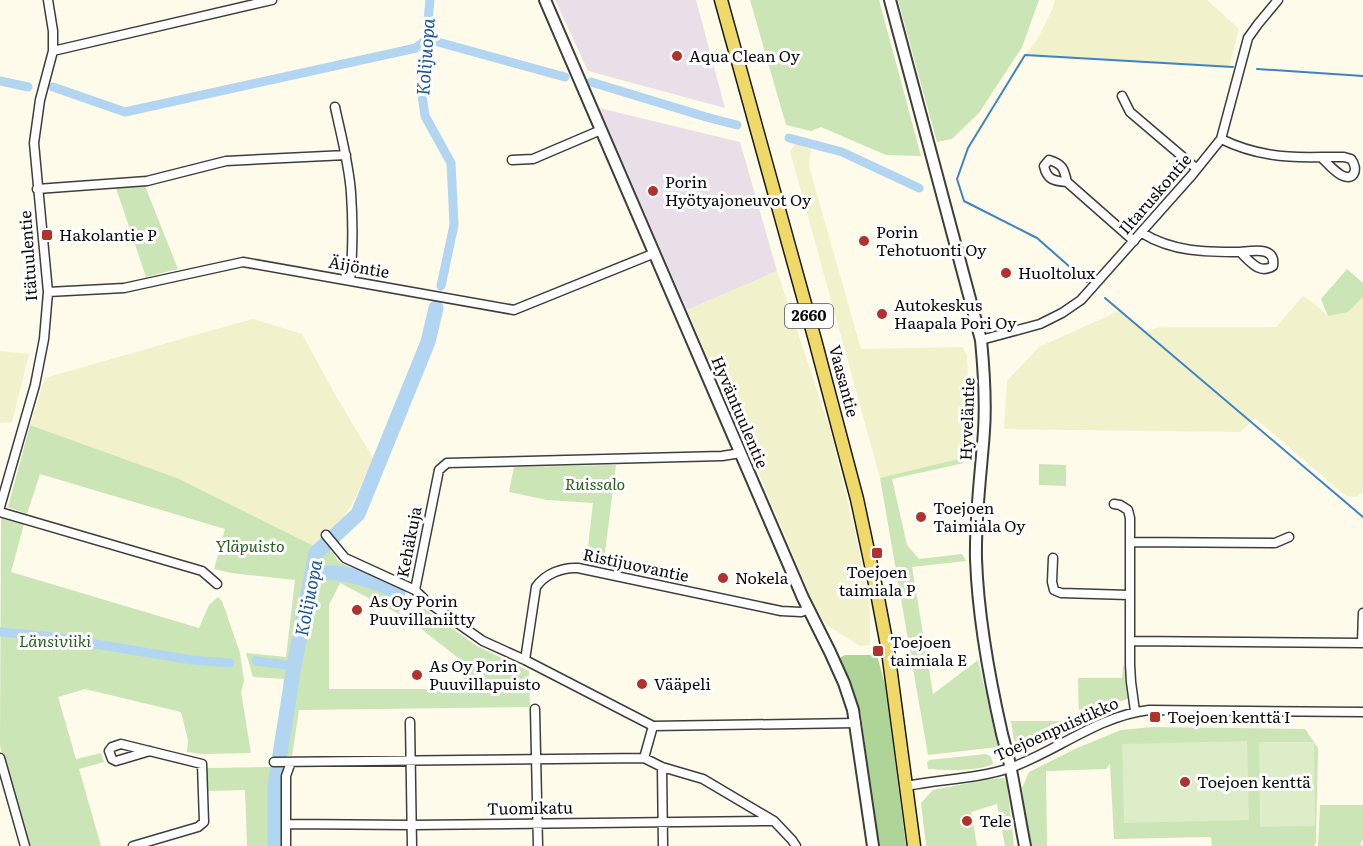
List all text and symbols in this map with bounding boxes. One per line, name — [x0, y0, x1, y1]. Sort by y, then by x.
water label: Kolijuopa — [408, 17, 441, 96]
place label: Aqua Clean Oy — [689, 43, 801, 67]
marker: Aqua Clean Oy — [670, 49, 684, 63]
street label: Iltaruskontie — [1112, 148, 1196, 239]
place label: Porin Hyötyajoneuvot Oy — [665, 169, 812, 211]
marker: Porin Hyötyajoneuvot Oy — [646, 184, 660, 198]
street label: Itätuulentie — [12, 210, 42, 302]
place label: Porin Tehotuonti Oy — [876, 219, 987, 261]
place label: Hakolantie P — [59, 222, 157, 246]
marker: Hakolantie P — [40, 228, 54, 242]
marker: Porin Tehotuonti Oy — [857, 234, 871, 248]
street label: Äijöntie — [327, 249, 392, 283]
place label: Huoltolux — [1018, 260, 1096, 284]
marker: Huoltolux — [999, 266, 1013, 280]
place label: Autokeskus Haapala Pori Oy — [894, 292, 1017, 334]
road number: 2660 — [785, 304, 833, 328]
marker: Autokeskus Haapala Pori Oy — [875, 307, 889, 321]
street label: Vaasantie — [824, 342, 866, 419]
street label: Hyväntuulentie — [706, 352, 775, 472]
street label: Hyveläntie — [953, 377, 979, 461]
park label: Ruissalo — [565, 471, 625, 495]
place label: Toejoen Taimiala Oy — [933, 495, 1026, 537]
street label: Kehäkuja — [389, 504, 427, 579]
marker: Toejoen Taimiala Oy — [914, 510, 928, 524]
park label: Yläpuisto — [215, 533, 285, 557]
street label: Ristijuovantie — [581, 541, 691, 587]
marker: Toejoen taimiala P — [870, 546, 884, 560]
water label: Kolijuopa — [287, 556, 328, 638]
place label: Toejoen taimiala P — [839, 559, 916, 601]
place label: Nokela — [735, 565, 789, 589]
marker: Nokela — [716, 571, 730, 585]
place label: As Oy Porin Puuvillaniitty — [369, 588, 476, 630]
marker: As Oy Porin Puuvillaniitty — [350, 603, 364, 617]
park label: Länsiviiki — [19, 628, 91, 652]
place label: Toejoen taimiala E — [890, 629, 967, 671]
marker: Toejoen taimiala E — [871, 644, 885, 658]
place label: As Oy Porin Puuvillapuisto — [429, 653, 541, 695]
marker: As Oy Porin Puuvillapuisto — [410, 668, 424, 682]
place label: Vääpeli — [654, 671, 711, 695]
marker: Vääpeli — [635, 677, 649, 691]
street label: Toejoenpuistikko — [989, 690, 1122, 766]
place label: Toejoen kenttä I — [1167, 704, 1291, 728]
marker: Toejoen kenttä I — [1148, 710, 1162, 724]
place label: Toejoen kenttä — [1197, 769, 1311, 793]
marker: Toejoen kenttä — [1178, 775, 1192, 789]
street label: Tuomikatu — [487, 794, 573, 820]
place label: Tele — [979, 808, 1011, 832]
marker: Tele — [960, 814, 974, 828]

